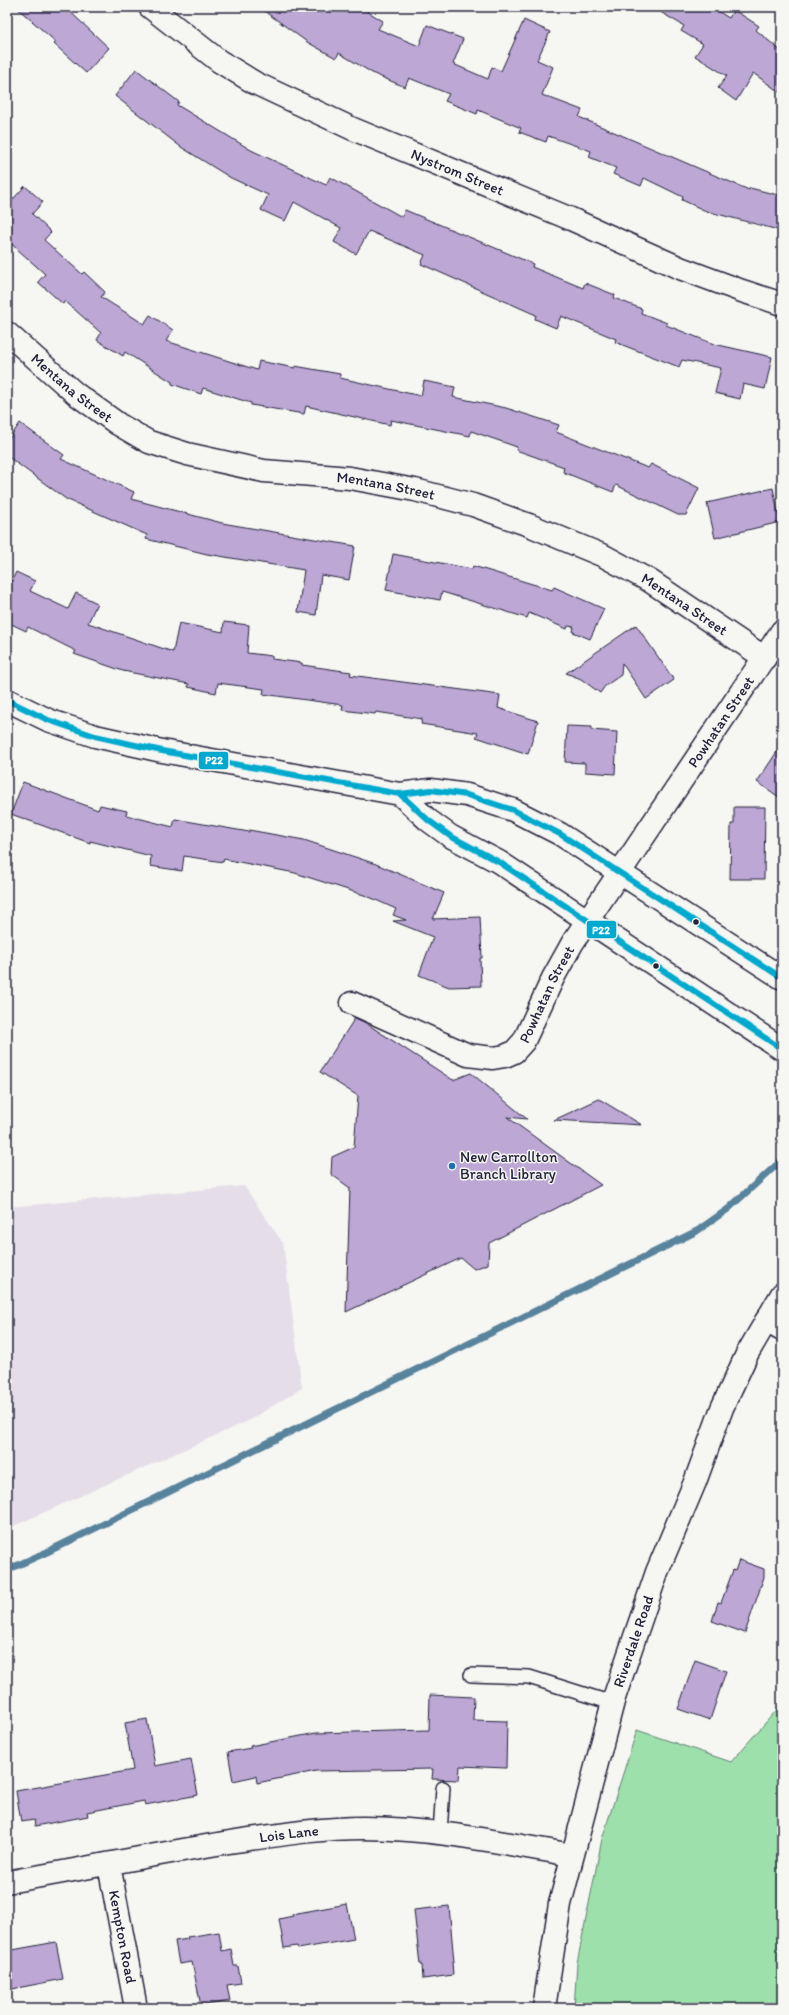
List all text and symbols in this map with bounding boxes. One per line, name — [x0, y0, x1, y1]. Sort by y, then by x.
street label: Nystrom Street — [408, 145, 507, 199]
street label: Mentana Street — [27, 349, 116, 426]
street label: Mentana Street — [336, 468, 437, 504]
street label: Mentana Street — [638, 569, 731, 640]
street label: Powhatan Street — [684, 672, 758, 771]
line badge: P22 — [198, 751, 229, 770]
text: P22 — [205, 754, 223, 767]
unlabelled marker — [691, 917, 701, 927]
line badge: P22 — [586, 920, 617, 939]
text: P22 — [592, 924, 610, 937]
street label: Powhatan Street — [515, 942, 578, 1046]
unlabelled marker — [651, 961, 661, 971]
place label: New Carrollton Branch Library — [460, 1148, 558, 1183]
marker: New Carrollton Branch Library — [447, 1161, 457, 1171]
street label: Riverdale Road — [609, 1593, 657, 1690]
street label: Lois Lane — [258, 1821, 319, 1847]
street label: Kempton Road — [105, 1889, 140, 1985]

